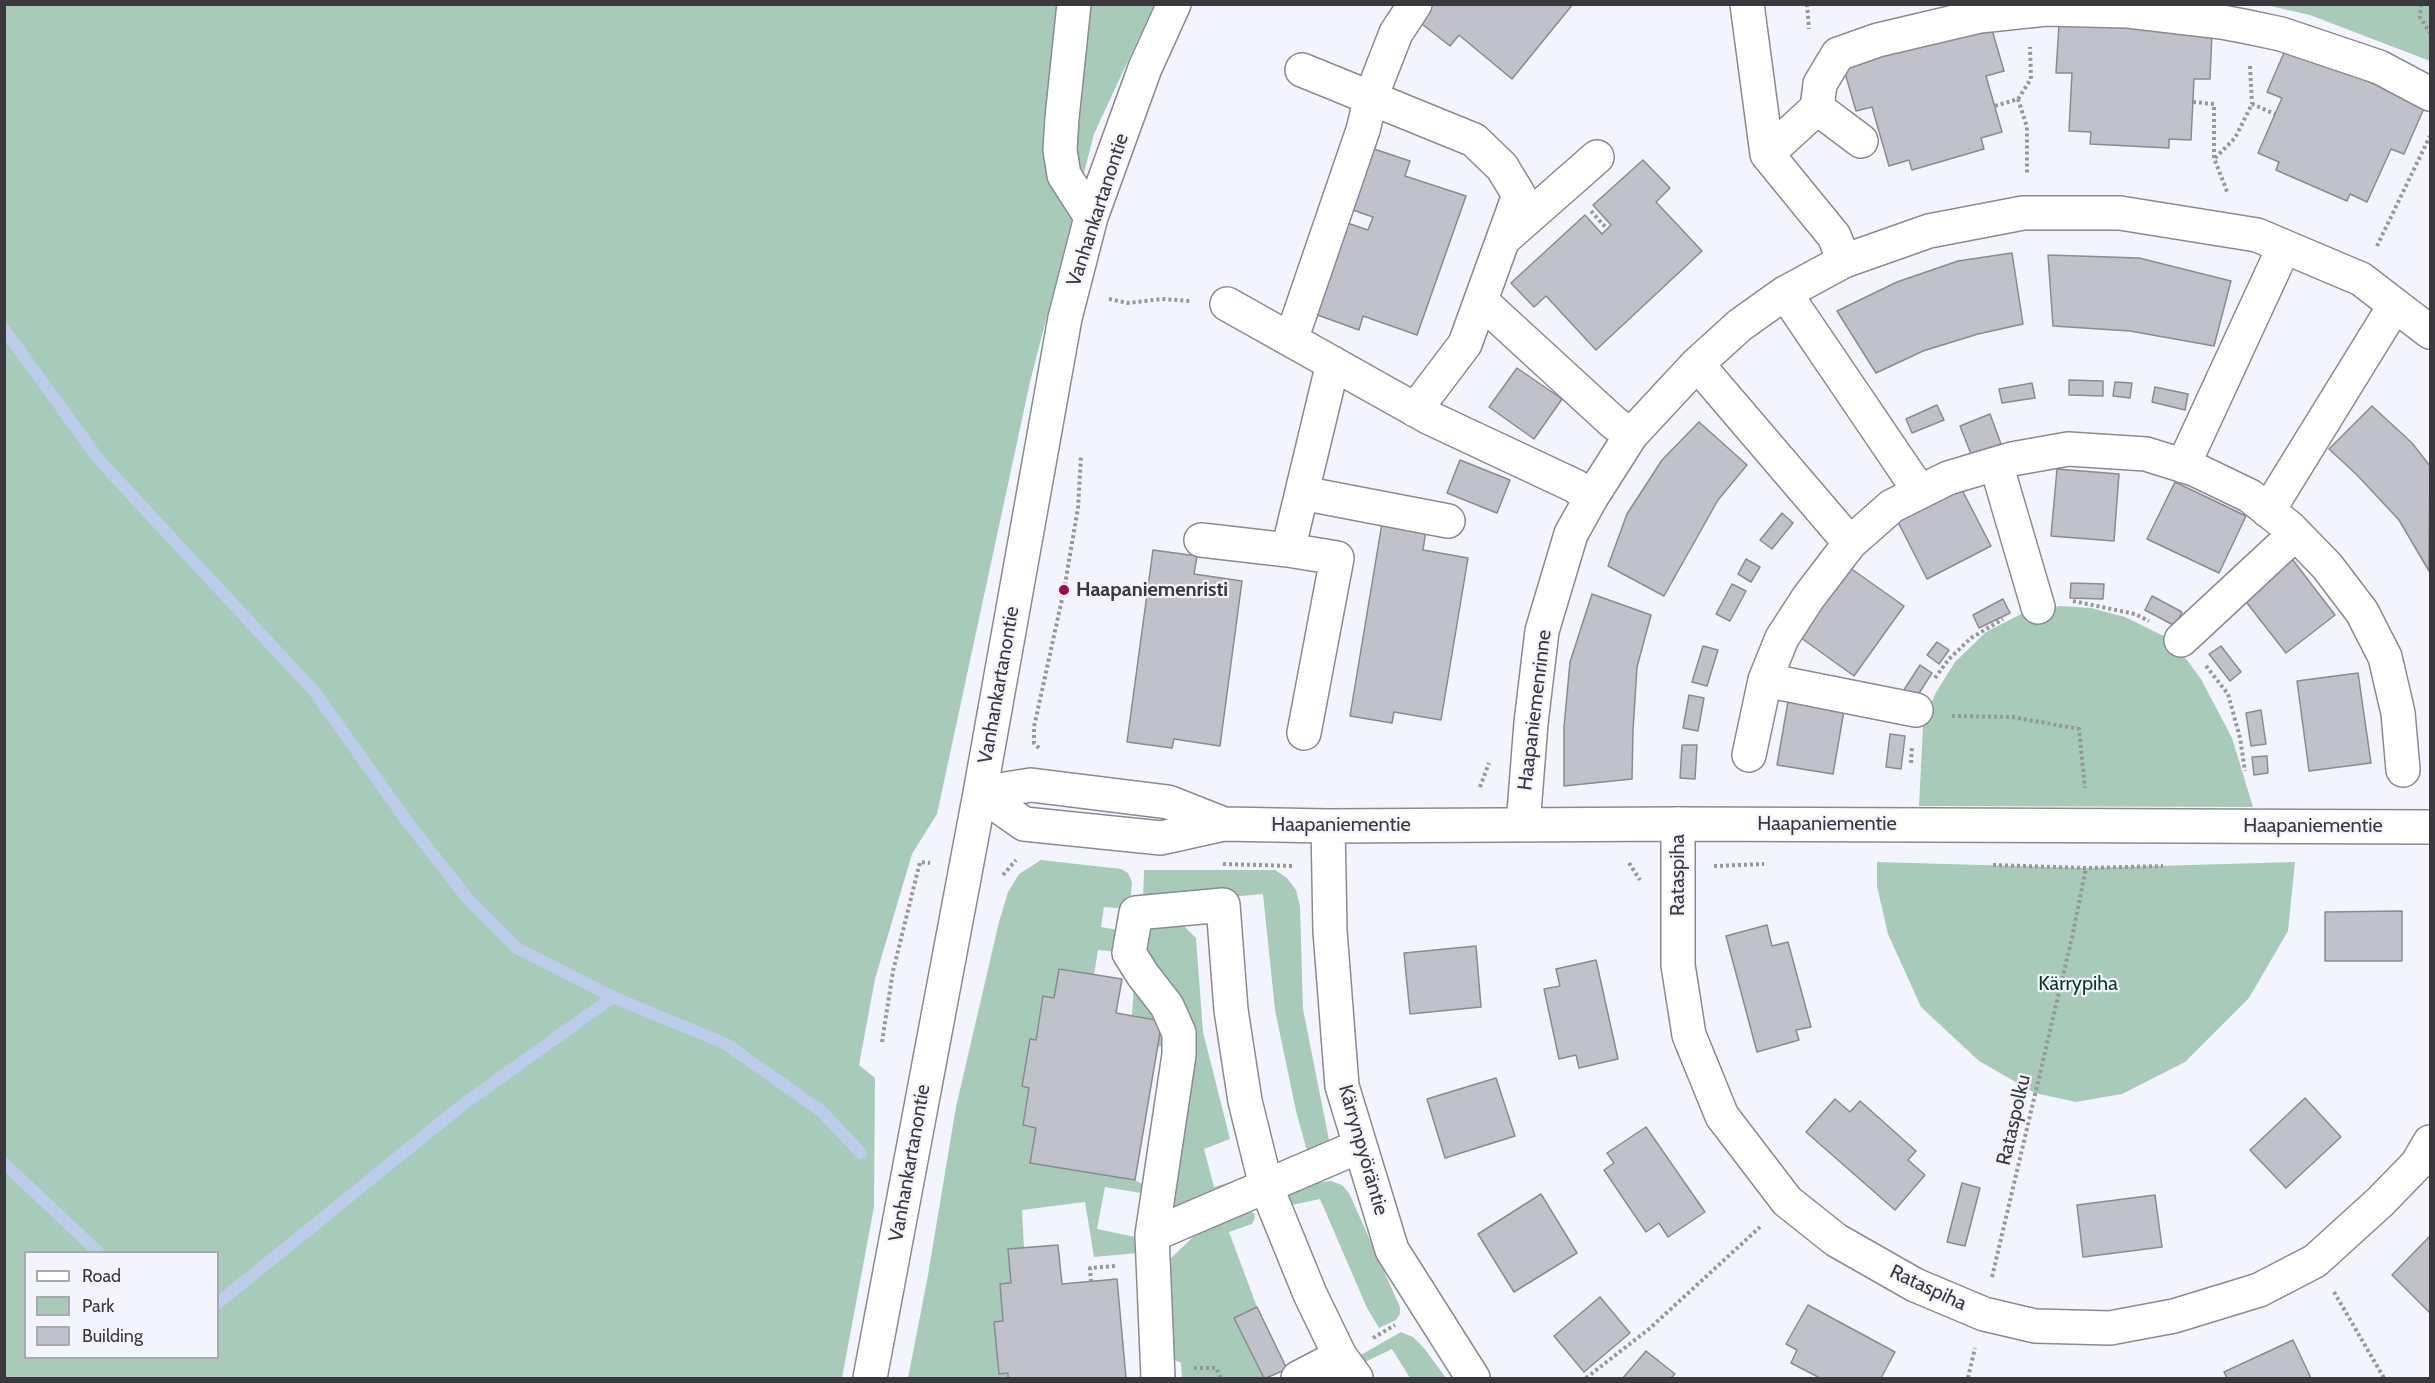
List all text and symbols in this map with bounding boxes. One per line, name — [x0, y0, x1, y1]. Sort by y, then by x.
street label: Vanhankartanontie — [1062, 131, 1134, 289]
place label: Haapaniemenristi — [1076, 578, 1228, 602]
marker: Haapaniemenristi — [1057, 583, 1071, 597]
street label: Vanhankartanontie — [973, 604, 1025, 766]
street label: Haapaniemenrinne — [1513, 628, 1557, 792]
street label: Haapaniementie — [1757, 812, 1897, 836]
street label: Haapaniementie — [1271, 813, 1411, 837]
street label: Haapaniementie — [2243, 814, 2383, 838]
street label: Rataspiha — [1666, 834, 1690, 916]
park label: Kärrypiha — [2038, 972, 2118, 996]
street label: Rataspolku — [1992, 1072, 2036, 1168]
street label: Vanhankartanontie — [884, 1082, 936, 1244]
street label: Kärrynpyöräntie — [1333, 1082, 1393, 1218]
legend — [24, 1251, 219, 1359]
street label: Rataspiha — [1886, 1260, 1970, 1316]
text: Road — [82, 1265, 121, 1287]
text: Park — [82, 1295, 114, 1317]
text: Building — [82, 1325, 143, 1347]

